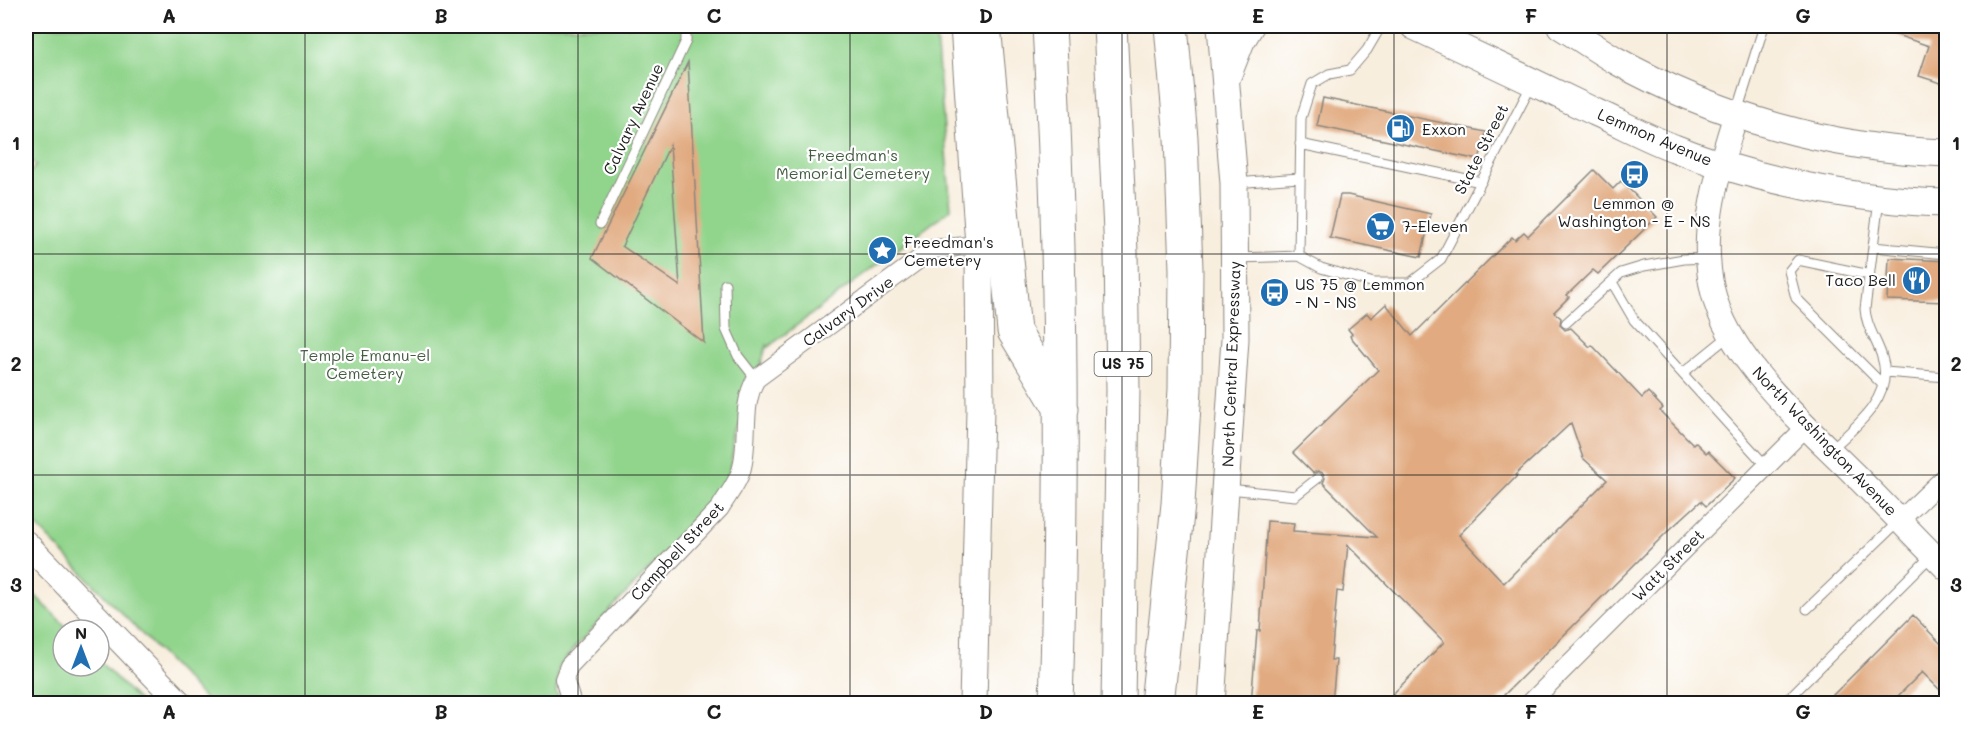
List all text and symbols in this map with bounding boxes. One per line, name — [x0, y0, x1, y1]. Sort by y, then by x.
text: A — [162, 2, 176, 28]
text: B — [434, 2, 448, 28]
text: C — [707, 2, 722, 28]
text: D — [979, 2, 993, 28]
text: E — [1252, 2, 1264, 28]
text: F — [1525, 2, 1538, 28]
text: G — [1795, 2, 1811, 28]
street label: Calvary Avenue — [598, 60, 668, 178]
street label: State Street — [1449, 100, 1512, 198]
street label: Lemmon Avenue — [1595, 103, 1716, 170]
fuel station icon: Exxon — [1385, 113, 1417, 145]
place label: Exxon — [1422, 118, 1466, 139]
text: 1 — [12, 129, 20, 155]
text: 1 — [1952, 129, 1960, 155]
park label: Freedman's Memorial Cemetery — [776, 144, 930, 183]
bus stop icon: Lemmon @ Washington - E - NS — [1618, 159, 1650, 191]
place label: Lemmon @ Washington - E - NS — [1557, 192, 1711, 231]
supermarket icon: 7-Eleven — [1365, 210, 1397, 242]
place label: 7-Eleven — [1402, 215, 1468, 236]
place label: Freedman's Cemetery — [904, 231, 994, 270]
place icon: Freedman's Cemetery — [867, 235, 899, 267]
street label: North Central Expressway — [1216, 261, 1245, 467]
restaurant icon: Taco Bell — [1901, 264, 1933, 296]
place label: Taco Bell — [1825, 269, 1896, 290]
street label: Calvary Drive — [798, 270, 897, 351]
place label: US 75 @ Lemmon - N - NS — [1295, 273, 1425, 312]
bus stop icon: US 75 @ Lemmon - N - NS — [1258, 277, 1290, 309]
park label: Temple Emanu-el Cemetery — [300, 344, 430, 383]
text: 2 — [10, 350, 22, 376]
text: 2 — [1950, 350, 1962, 376]
road number: US 75 — [1094, 352, 1152, 376]
street label: North Washington Avenue — [1748, 361, 1902, 520]
street label: Campbell Street — [625, 497, 728, 605]
street label: Watt Street — [1627, 524, 1708, 605]
text: 3 — [10, 571, 22, 597]
text: 3 — [1950, 571, 1962, 597]
north arrow — [51, 618, 111, 678]
text: N — [75, 622, 87, 643]
text: A — [162, 698, 176, 724]
text: B — [434, 698, 448, 724]
text: C — [707, 698, 722, 724]
text: D — [979, 698, 993, 724]
text: E — [1252, 698, 1264, 724]
text: F — [1525, 698, 1538, 724]
text: G — [1795, 698, 1811, 724]

